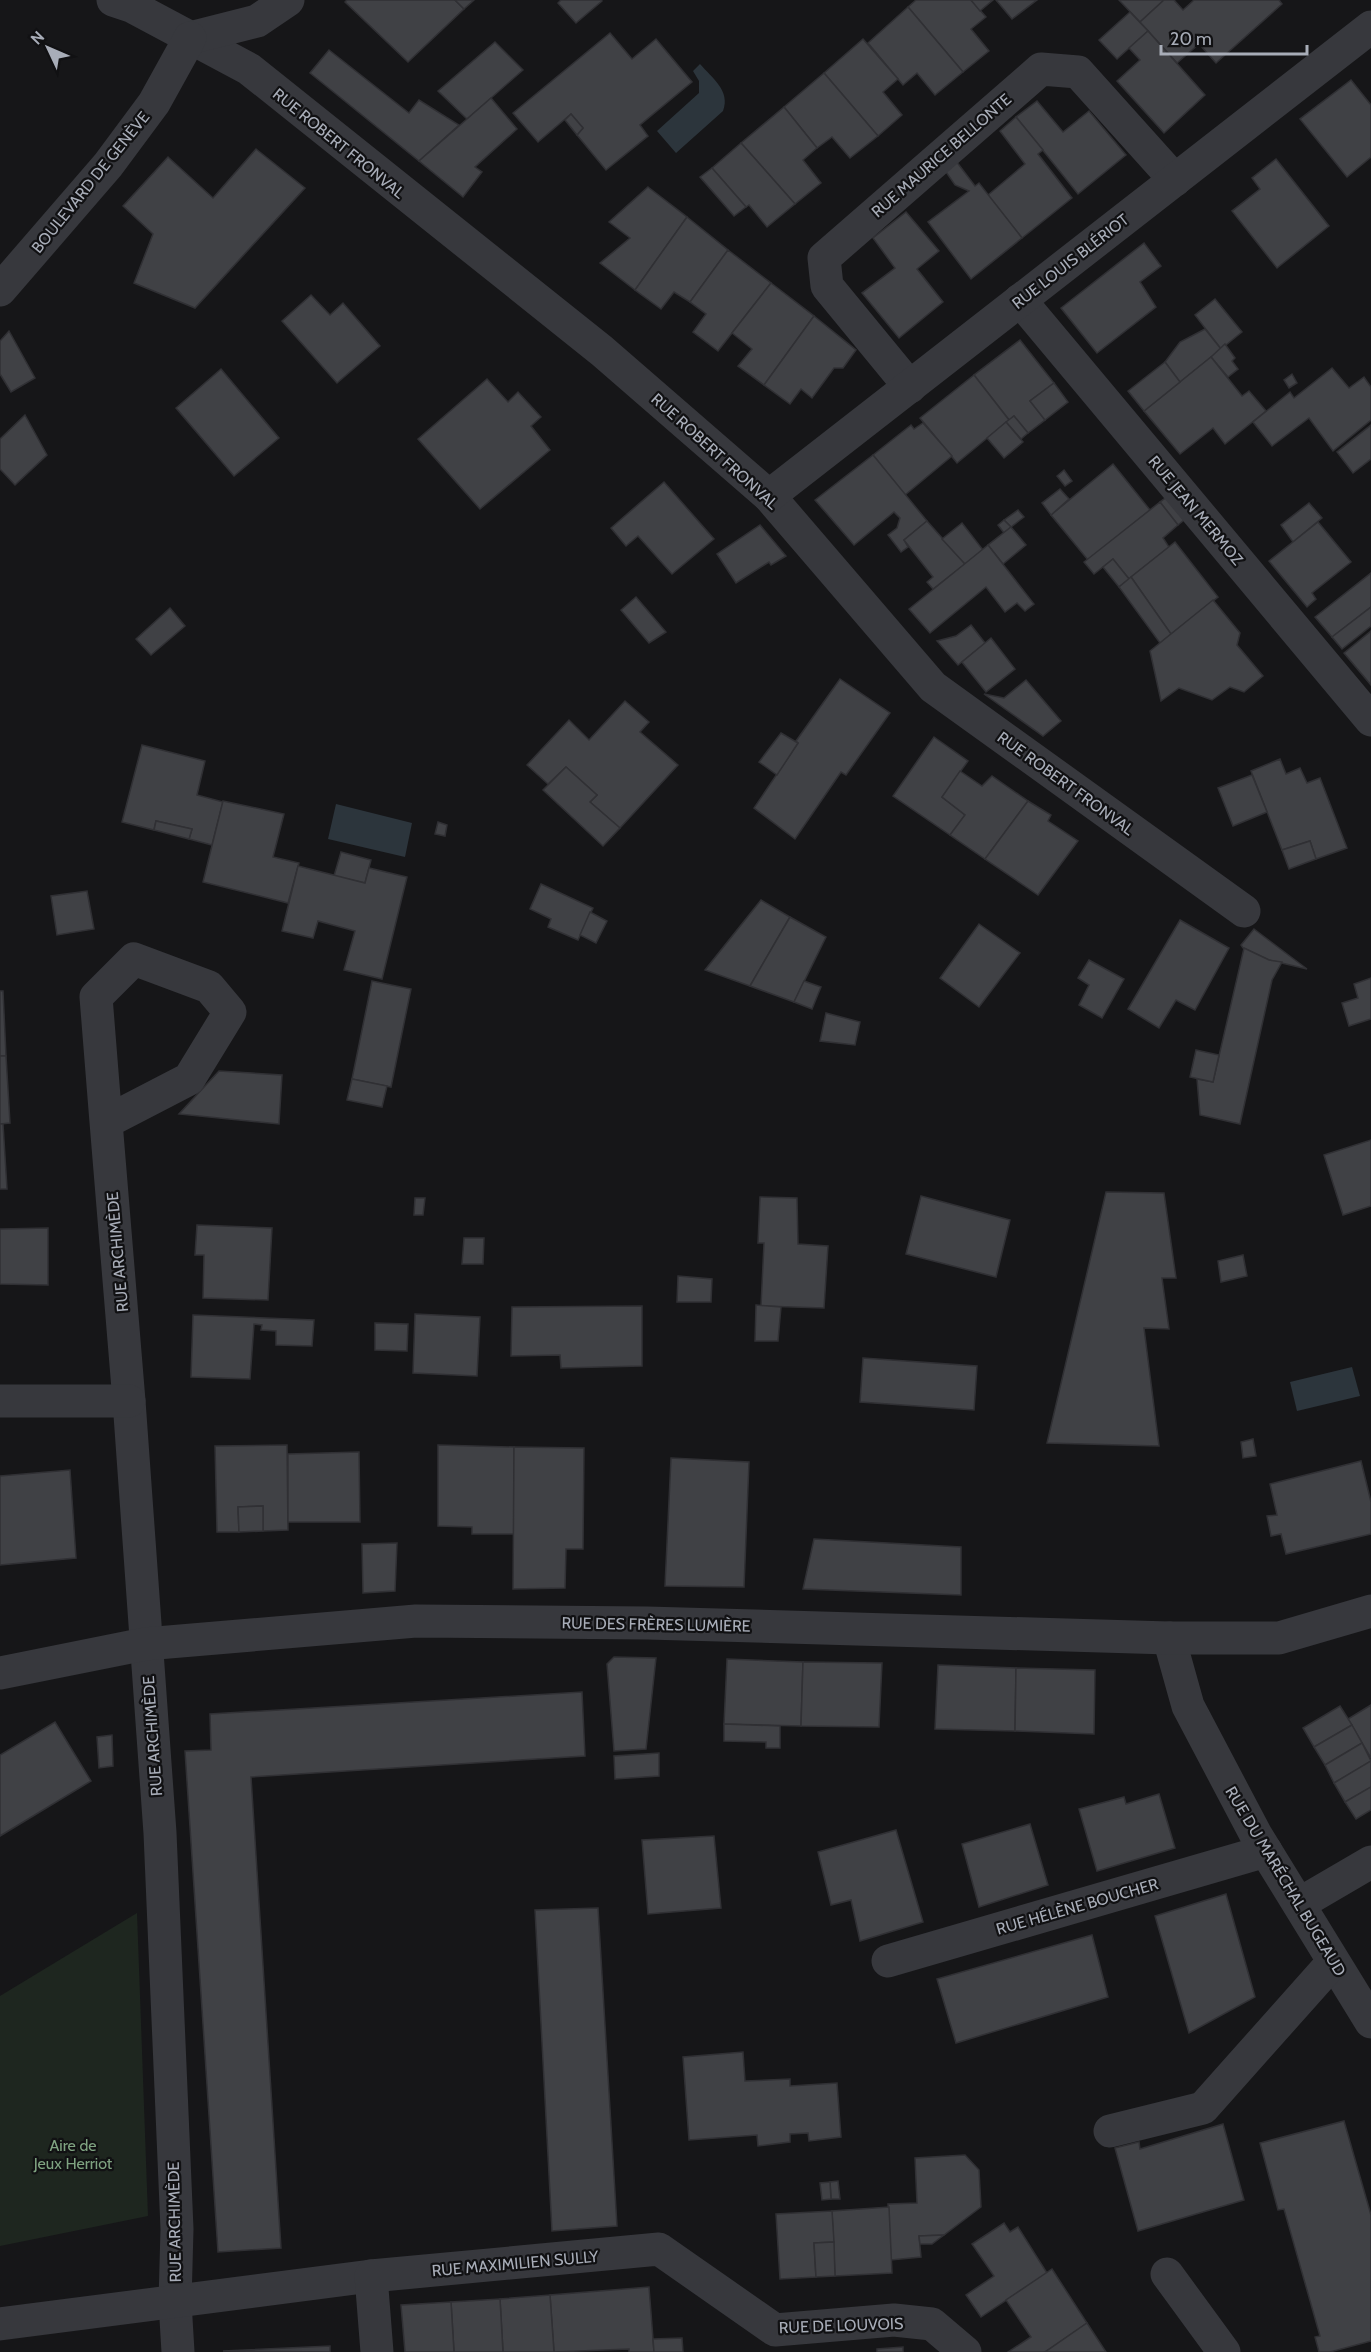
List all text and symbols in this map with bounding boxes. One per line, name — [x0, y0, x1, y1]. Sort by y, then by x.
north arrow — [18, 18, 78, 78]
scale bar — [1161, 18, 1306, 56]
text: N — [27, 27, 48, 49]
text: 20 m — [1170, 28, 1212, 50]
street label: RUE ROBERT FRONVAL — [269, 84, 408, 202]
street label: RUE MAURICE BELLONTE — [868, 89, 1015, 221]
street label: BOULEVARD DE GENÈVE — [27, 108, 153, 257]
street label: RUE LOUIS BLÉRIOT — [1008, 210, 1133, 313]
street label: RUE ROBERT FRONVAL — [647, 389, 782, 513]
street label: RUE JEAN MERMOZ — [1144, 452, 1247, 569]
street label: RUE ROBERT FRONVAL — [994, 727, 1138, 839]
street label: RUE ARCHIMÈDE — [103, 1191, 132, 1313]
street label: RUE DES FRÈRES LUMIÈRE — [561, 1613, 751, 1636]
street label: RUE ARCHIMÈDE — [139, 1675, 166, 1797]
street label: RUE DU MARÉCHAL BUGEAUD — [1221, 1783, 1350, 1980]
street label: RUE HÉLÈNE BOUCHER — [994, 1874, 1161, 1939]
park label: Aire de Jeux Herriot — [33, 2136, 113, 2173]
street label: RUE ARCHIMÈDE — [164, 2161, 185, 2282]
street label: RUE MAXIMILIEN SULLY — [431, 2247, 600, 2280]
street label: RUE DE LOUVOIS — [778, 2314, 904, 2337]

